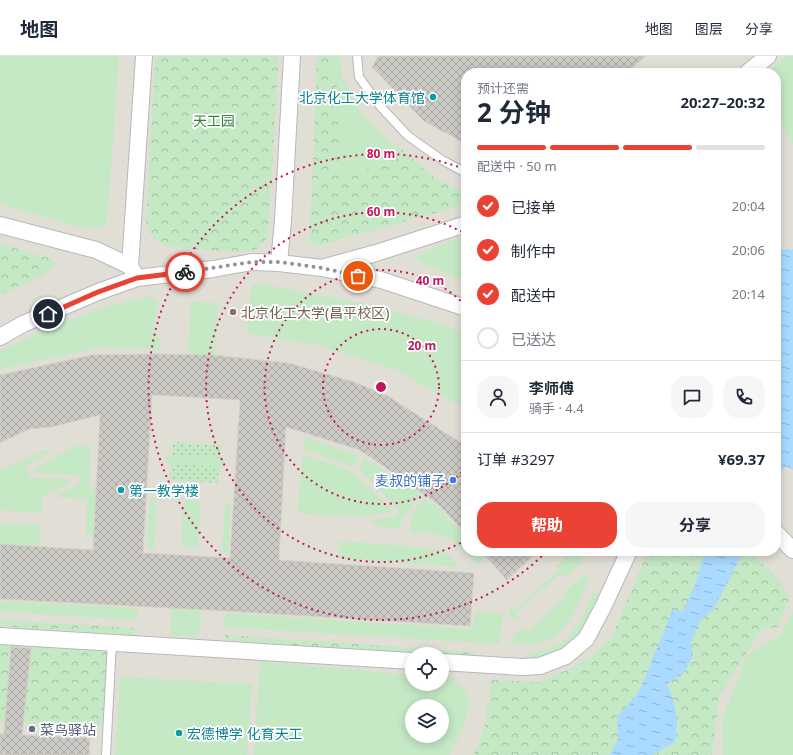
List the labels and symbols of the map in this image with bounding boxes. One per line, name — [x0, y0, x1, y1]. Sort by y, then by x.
place label: 北京化工大学体育馆 — [299, 88, 425, 107]
marker: 北京化工大学体育馆 — [428, 92, 438, 102]
park label: 天工园 — [193, 111, 235, 130]
text: 80 m — [367, 145, 395, 162]
text: 60 m — [367, 203, 395, 220]
courier — [165, 252, 205, 292]
pin — [341, 259, 375, 293]
text: 40 m — [416, 272, 444, 289]
pin — [31, 297, 65, 331]
place label: 北京化工大学(昌平校区) — [241, 303, 389, 322]
marker: 北京化工大学(昌平校区) — [228, 307, 238, 317]
text: 20 m — [408, 337, 436, 354]
centre of rings — [374, 380, 388, 394]
place label: 麦叔的铺子 — [375, 471, 445, 490]
marker: 麦叔的铺子 — [448, 475, 458, 485]
place label: 第一教学楼 — [129, 481, 199, 500]
marker: 第一教学楼 — [116, 485, 126, 495]
place label: 菜鸟驿站 — [40, 720, 96, 739]
marker: 菜鸟驿站 — [27, 724, 37, 734]
place label: 宏德博学 化育天工 — [187, 724, 303, 743]
marker: 宏德博学 化育天工 — [174, 728, 184, 738]

